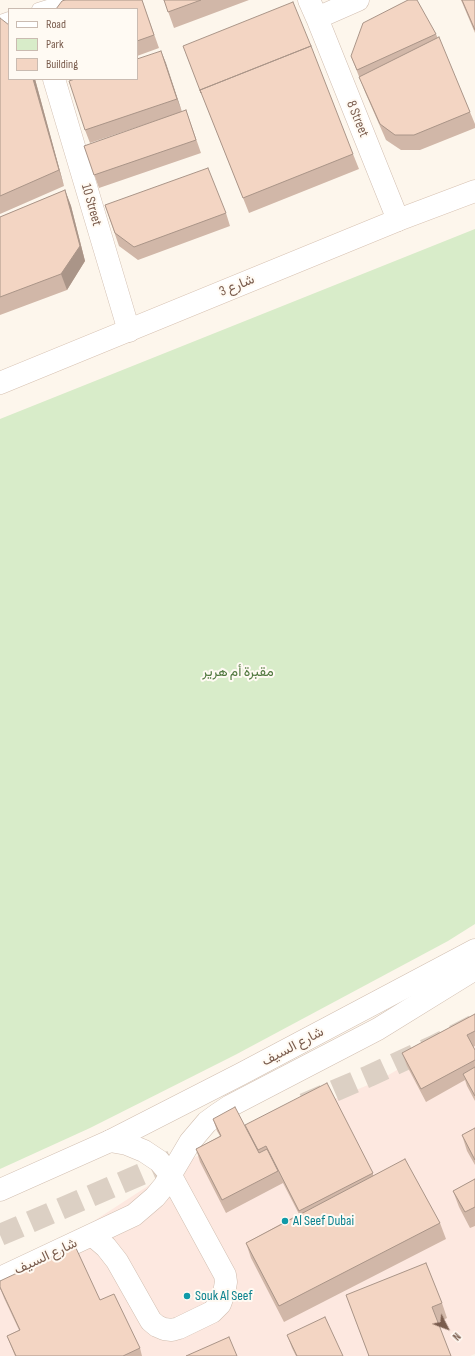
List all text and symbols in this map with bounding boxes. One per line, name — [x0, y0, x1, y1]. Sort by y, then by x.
legend — [8, 8, 138, 80]
text: Road — [46, 17, 66, 32]
text: Park — [46, 37, 64, 52]
text: Building — [46, 57, 78, 72]
street label: 8 Street — [342, 98, 372, 140]
street label: 10 Street — [77, 182, 105, 228]
street label: شارع 3 — [217, 271, 257, 301]
park label: مقبرة أم هرير — [202, 664, 274, 680]
street label: شارع السيف — [259, 1024, 327, 1070]
place label: Al Seef Dubai — [293, 1213, 354, 1229]
marker: Al Seef Dubai — [280, 1216, 290, 1226]
street label: شارع السيف — [12, 1235, 80, 1279]
place label: Souk Al Seef — [195, 1288, 253, 1304]
marker: Souk Al Seef — [182, 1291, 192, 1301]
north arrow — [427, 1308, 467, 1348]
text: N — [449, 1330, 463, 1343]

